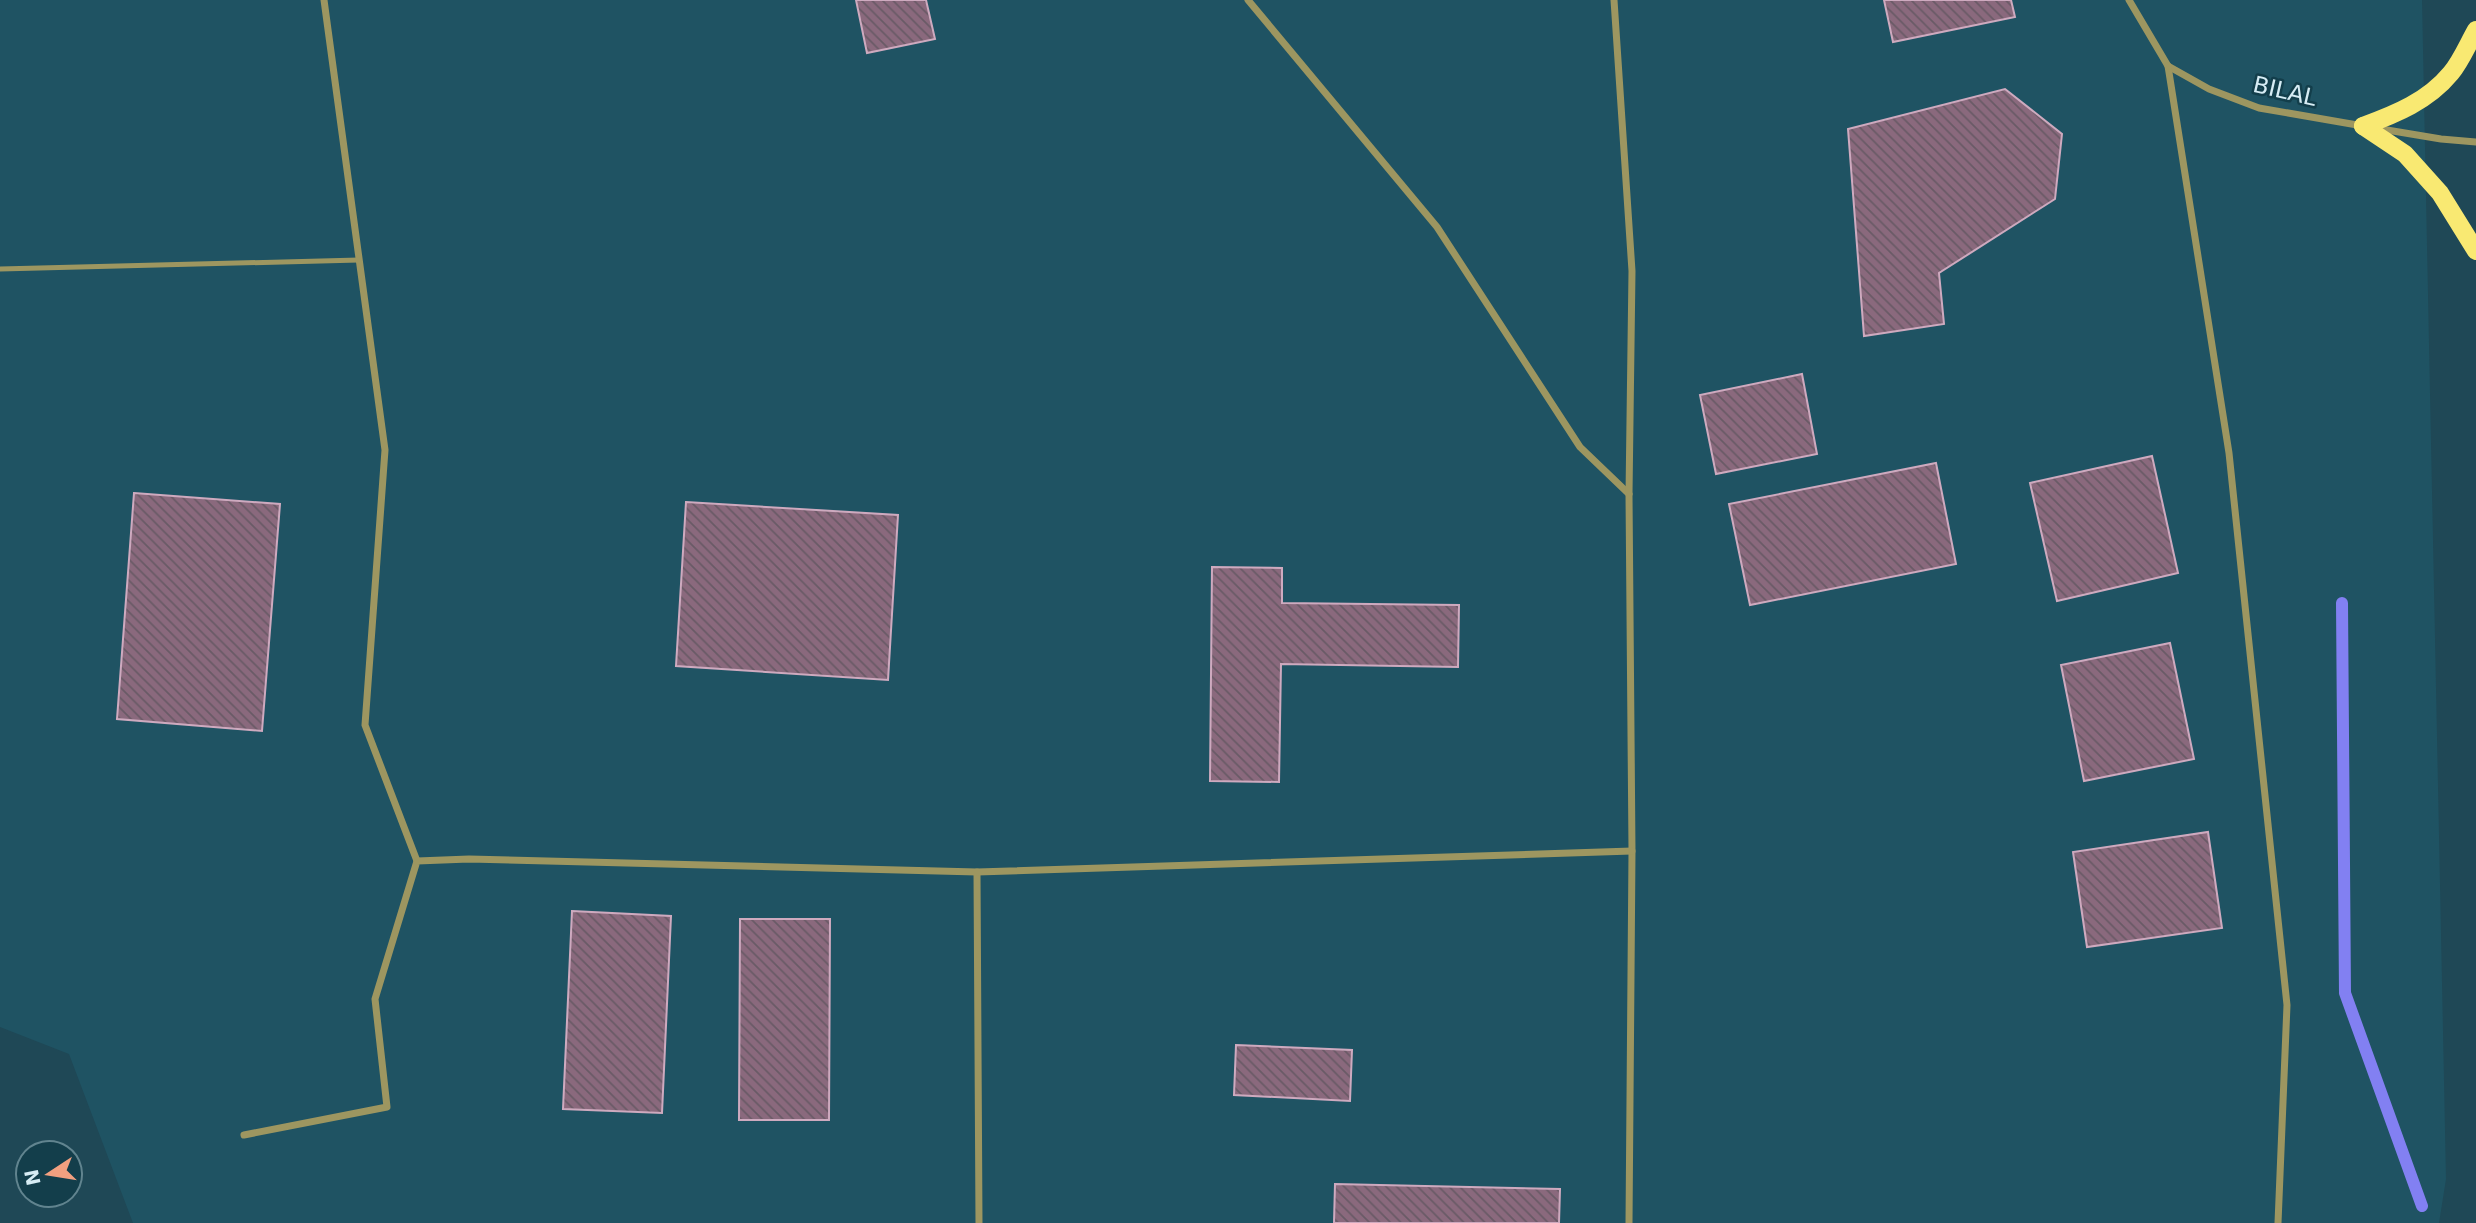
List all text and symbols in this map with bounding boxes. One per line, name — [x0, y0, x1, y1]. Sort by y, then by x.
street label: BILAL — [2251, 71, 2320, 111]
north arrow — [14, 1139, 84, 1209]
text: N — [20, 1167, 45, 1188]

